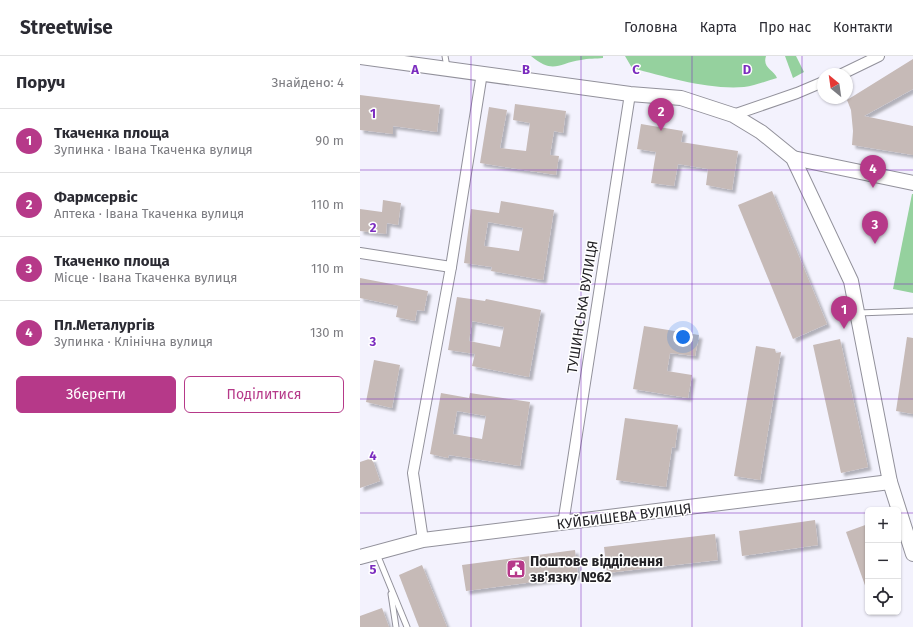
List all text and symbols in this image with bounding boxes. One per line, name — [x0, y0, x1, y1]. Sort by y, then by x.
text: Streetwise — [20, 16, 113, 39]
text: Головна — [624, 19, 678, 36]
text: Карта — [700, 19, 737, 36]
text: Про нас — [759, 19, 811, 36]
text: Контакти — [833, 19, 893, 36]
text: A — [410, 62, 419, 77]
text: B — [522, 62, 530, 77]
text: C — [632, 62, 640, 77]
text: D — [743, 62, 752, 77]
north arrow — [817, 68, 853, 104]
text: Поруч — [16, 72, 65, 93]
text: Знайдено: 4 — [272, 75, 344, 90]
pin: 2 — [648, 98, 674, 131]
text: 1 — [370, 106, 376, 121]
text: Ткаченка площа — [54, 124, 169, 142]
text: 1 — [26, 133, 32, 148]
text: 90 m — [315, 133, 344, 148]
text: Зупинка · Івана Ткаченка вулиця — [54, 142, 253, 157]
pin: 4 — [860, 155, 886, 188]
text: Фармсервіс — [54, 188, 138, 206]
text: 2 — [26, 197, 32, 212]
text: 110 m — [311, 197, 344, 212]
text: Аптека · Івана Ткаченка вулиця — [54, 206, 244, 221]
pin: 3 — [862, 211, 888, 244]
text: 2 — [370, 220, 377, 235]
street label: ТУШИНСЬКА ВУЛИЦЯ — [564, 239, 601, 375]
text: Ткаченко площа — [54, 252, 170, 270]
text: 3 — [26, 261, 32, 276]
text: 110 m — [311, 261, 344, 276]
text: Місце · Івана Ткаченка вулиця — [54, 270, 237, 285]
pin: 1 — [831, 296, 857, 329]
text: Пл.Металургів — [54, 316, 155, 334]
text: 4 — [25, 325, 33, 340]
text: 130 m — [310, 325, 344, 340]
your location — [673, 327, 693, 347]
text: Зупинка · Клінічна вулиця — [54, 334, 213, 349]
text: 3 — [369, 334, 377, 349]
button: Зберегти — [16, 376, 176, 413]
button: Поділитися — [184, 376, 344, 413]
text: 4 — [369, 448, 377, 463]
street label: КУЙБИШЕВА ВУЛИЦЯ — [556, 500, 692, 533]
map controls — [865, 507, 901, 615]
button: + — [865, 507, 901, 543]
button: − — [865, 543, 901, 579]
place label: Поштове відділення зв'язку №62 — [530, 553, 663, 586]
public building icon: Поштове відділення зв'язку №62 — [505, 558, 527, 580]
text: 5 — [370, 562, 377, 577]
button: locate — [865, 579, 901, 615]

